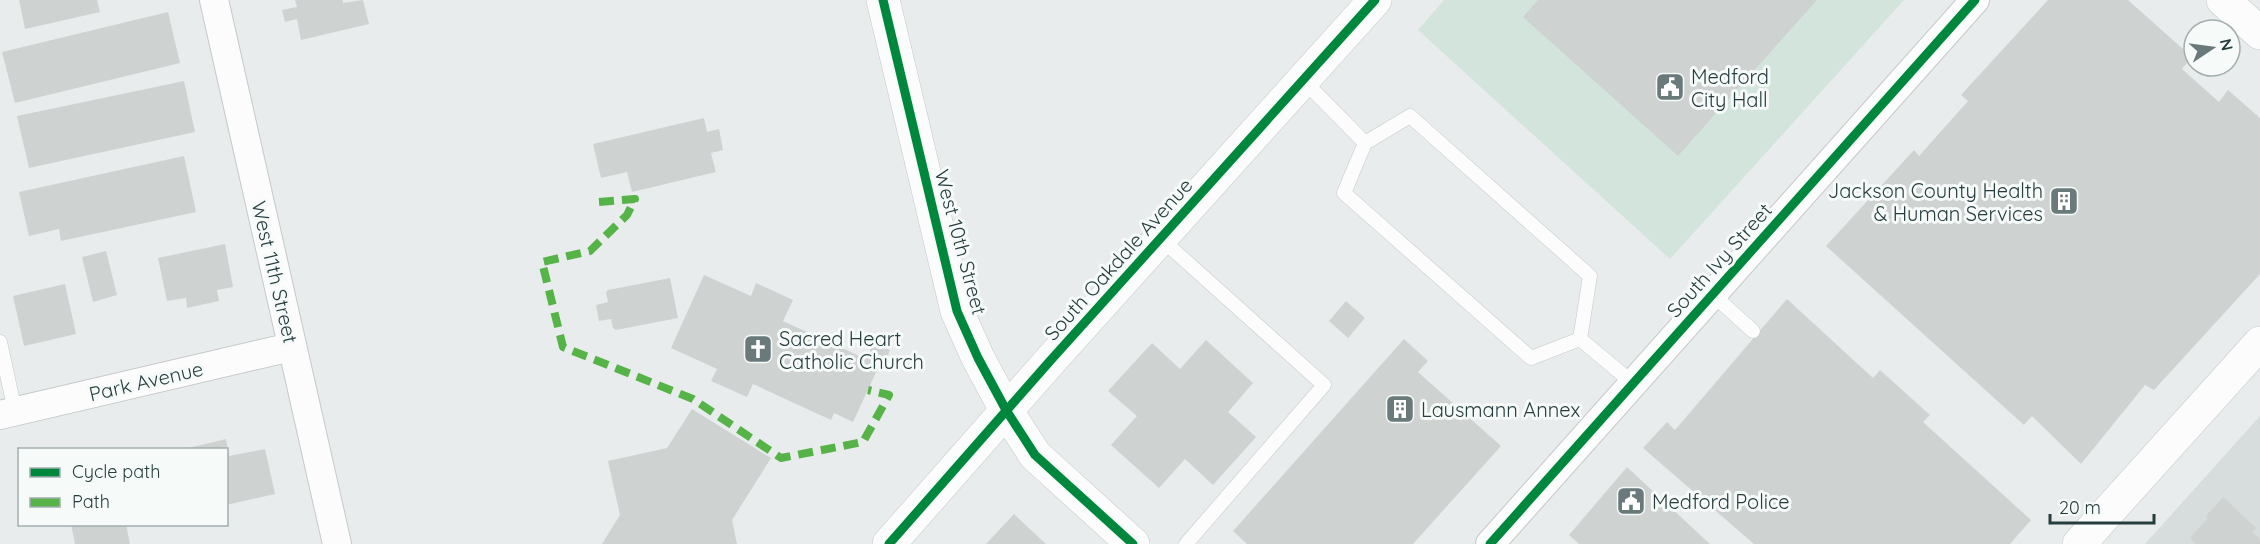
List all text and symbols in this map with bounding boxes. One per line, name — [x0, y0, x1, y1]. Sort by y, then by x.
north arrow — [2182, 18, 2242, 78]
text: N — [2216, 37, 2238, 53]
place label: Medford City Hall — [1691, 64, 1769, 112]
public building icon: Medford City Hall — [1654, 71, 1686, 103]
street label: West 10th Street — [930, 167, 992, 318]
street label: South Oakdale Avenue — [1039, 173, 1197, 345]
place label: Jackson County Health & Human Services — [1828, 178, 2043, 226]
building icon: Jackson County Health & Human Services — [2048, 185, 2080, 217]
street label: South Ivy Street — [1661, 197, 1777, 322]
street label: West 11th Street — [247, 199, 304, 346]
place label: Sacred Heart Catholic Church — [779, 326, 924, 374]
church icon: Sacred Heart Catholic Church — [742, 333, 774, 365]
street label: Park Avenue — [87, 356, 205, 406]
building icon: Lausmann Annex — [1384, 393, 1416, 425]
place label: Lausmann Annex — [1421, 397, 1580, 422]
legend — [18, 448, 228, 526]
text: Cycle path — [72, 460, 160, 483]
public building icon: Medford Police — [1615, 485, 1647, 517]
scale bar — [2050, 487, 2154, 525]
place label: Medford Police — [1652, 489, 1790, 514]
text: Path — [72, 490, 110, 513]
text: 20 m — [2059, 496, 2101, 519]

